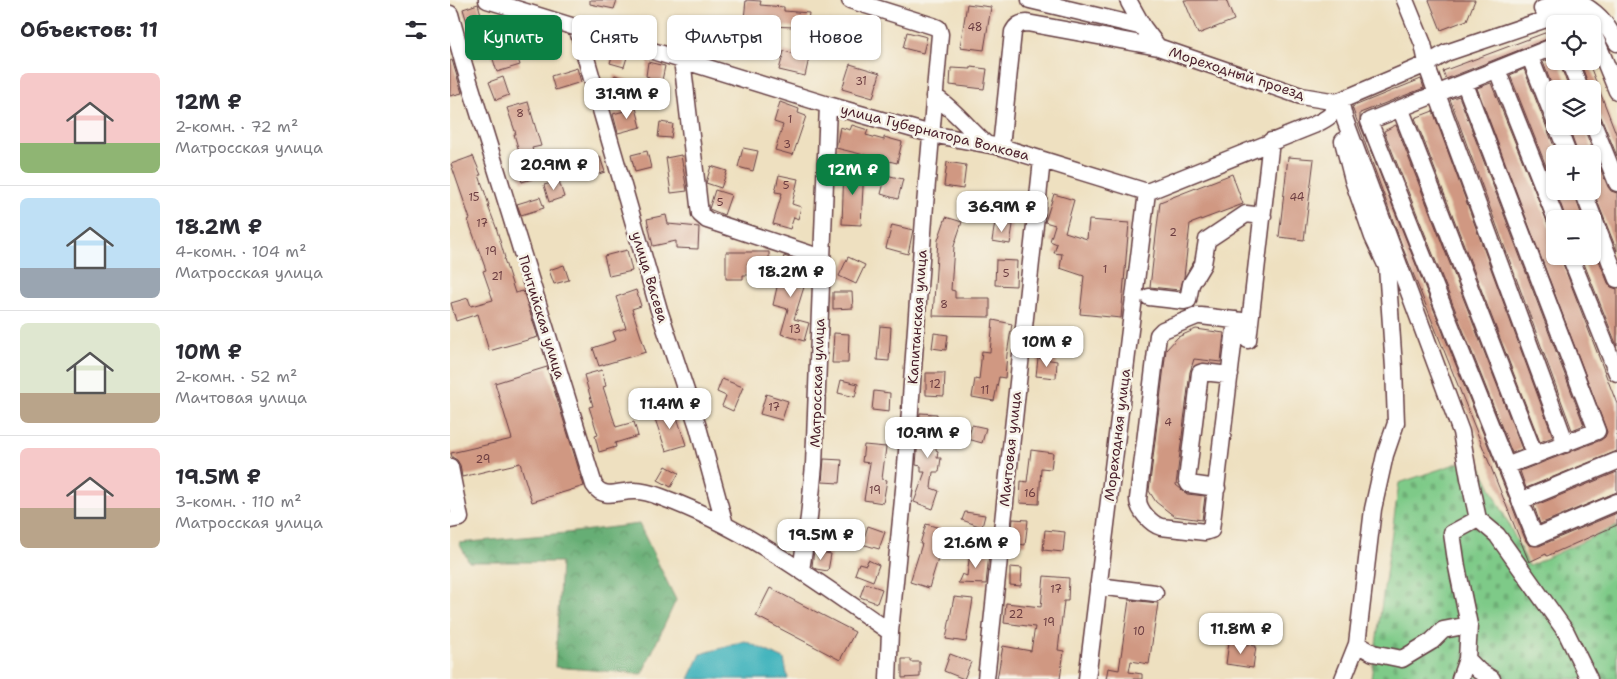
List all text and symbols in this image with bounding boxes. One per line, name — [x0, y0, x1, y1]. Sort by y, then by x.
chip: Купить — [465, 15, 562, 60]
chip: Снять — [572, 15, 657, 60]
chip: Фильтры — [667, 15, 781, 60]
chip: Новое — [791, 15, 881, 60]
map controls — [1546, 15, 1601, 265]
button: locate — [1546, 15, 1601, 70]
text: Объектов: 11 — [20, 16, 158, 44]
icon: filters — [402, 16, 430, 44]
house number: 48 — [967, 20, 983, 35]
street label: Мореходный проезд — [1167, 42, 1307, 104]
house number: 31 — [855, 74, 867, 89]
pin: 31.9M ₽ — [581, 78, 673, 120]
button: layers — [1546, 80, 1601, 135]
text: 31.9M ₽ — [595, 83, 659, 104]
text: 12M ₽ — [175, 88, 242, 116]
icon: home — [60, 93, 120, 153]
street label: улица Губернатора Волкова — [839, 100, 1032, 164]
house number: 8 — [516, 106, 524, 121]
house number: 1 — [788, 112, 792, 127]
text: 2-комн. · 72 m² — [175, 116, 298, 137]
text: Матросская улица — [175, 137, 323, 158]
house number: 3 — [783, 137, 791, 152]
button: + — [1546, 145, 1601, 200]
pin: 20.9M ₽ — [508, 148, 600, 191]
text: 20.9M ₽ — [520, 154, 588, 175]
pin: 12M ₽ — [818, 154, 888, 196]
text: 12M ₽ — [827, 159, 879, 180]
house number: 5 — [783, 178, 790, 193]
house number: 15 — [468, 190, 480, 205]
pin: 36.9M ₽ — [956, 190, 1048, 233]
house number: 44 — [1289, 190, 1305, 205]
house number: 5 — [717, 195, 724, 210]
text: 36.9M ₽ — [968, 196, 1036, 217]
button: − — [1546, 210, 1601, 265]
text: 18.2M ₽ — [175, 213, 262, 241]
house number: 17 — [476, 216, 488, 231]
icon: home — [60, 218, 120, 278]
house number: 2 — [1169, 225, 1177, 240]
street label: улица Васева — [628, 229, 673, 325]
text: 4-комн. · 104 m² — [175, 241, 307, 262]
house number: 19 — [485, 244, 497, 259]
street label: Капитанская улица — [903, 249, 931, 385]
street label: Понтийская улица — [515, 253, 569, 381]
pin: 18.2M ₽ — [745, 256, 837, 298]
text: 18.2M ₽ — [758, 261, 824, 282]
text: Матросская улица — [175, 262, 323, 283]
house number: 1 — [1103, 262, 1107, 277]
house number: 5 — [1003, 266, 1010, 281]
house number: 21 — [491, 269, 503, 284]
house number: 8 — [940, 297, 948, 312]
street label: Матросская улица — [806, 318, 828, 448]
house number: 13 — [789, 322, 801, 337]
pin: 10M ₽ — [1012, 326, 1082, 368]
text: 10M ₽ — [1021, 331, 1073, 352]
text: 10M ₽ — [175, 338, 242, 366]
icon: home — [60, 343, 120, 403]
text: 2-комн. · 52 m² — [175, 366, 297, 387]
street label: Мореходная улица — [1100, 367, 1134, 502]
house number: 12 — [929, 377, 941, 392]
house number: 11 — [981, 383, 989, 398]
text: Мачтовая улица — [175, 387, 307, 408]
pin: 11.4M ₽ — [624, 388, 716, 430]
street label: Мачтовая улица — [995, 390, 1025, 507]
text: 11.4M ₽ — [639, 393, 701, 414]
house number: 17 — [768, 400, 780, 415]
house number: 4 — [1164, 415, 1172, 430]
pin: 10.9M ₽ — [882, 416, 974, 459]
text: 10.9M ₽ — [896, 422, 960, 443]
house number: 29 — [476, 452, 490, 467]
text: 19.5M ₽ — [175, 463, 261, 491]
icon: home — [60, 468, 120, 528]
house number: 19 — [869, 483, 881, 498]
house number: 16 — [1024, 486, 1036, 501]
text: 3-комн. · 110 m² — [175, 491, 302, 512]
text: Матросская улица — [175, 512, 323, 533]
pin: 19.5M ₽ — [775, 518, 867, 561]
text: 19.5M ₽ — [788, 524, 854, 545]
pin: 21.6M ₽ — [930, 526, 1022, 569]
text: 21.6M ₽ — [943, 532, 1009, 553]
house number: 17 — [1050, 582, 1062, 597]
house number: 22 — [1009, 607, 1023, 622]
pin: 11.8M ₽ — [1195, 612, 1287, 655]
house number: 19 — [1043, 615, 1055, 630]
text: 11.8M ₽ — [1210, 618, 1272, 639]
house number: 10 — [1133, 624, 1145, 639]

